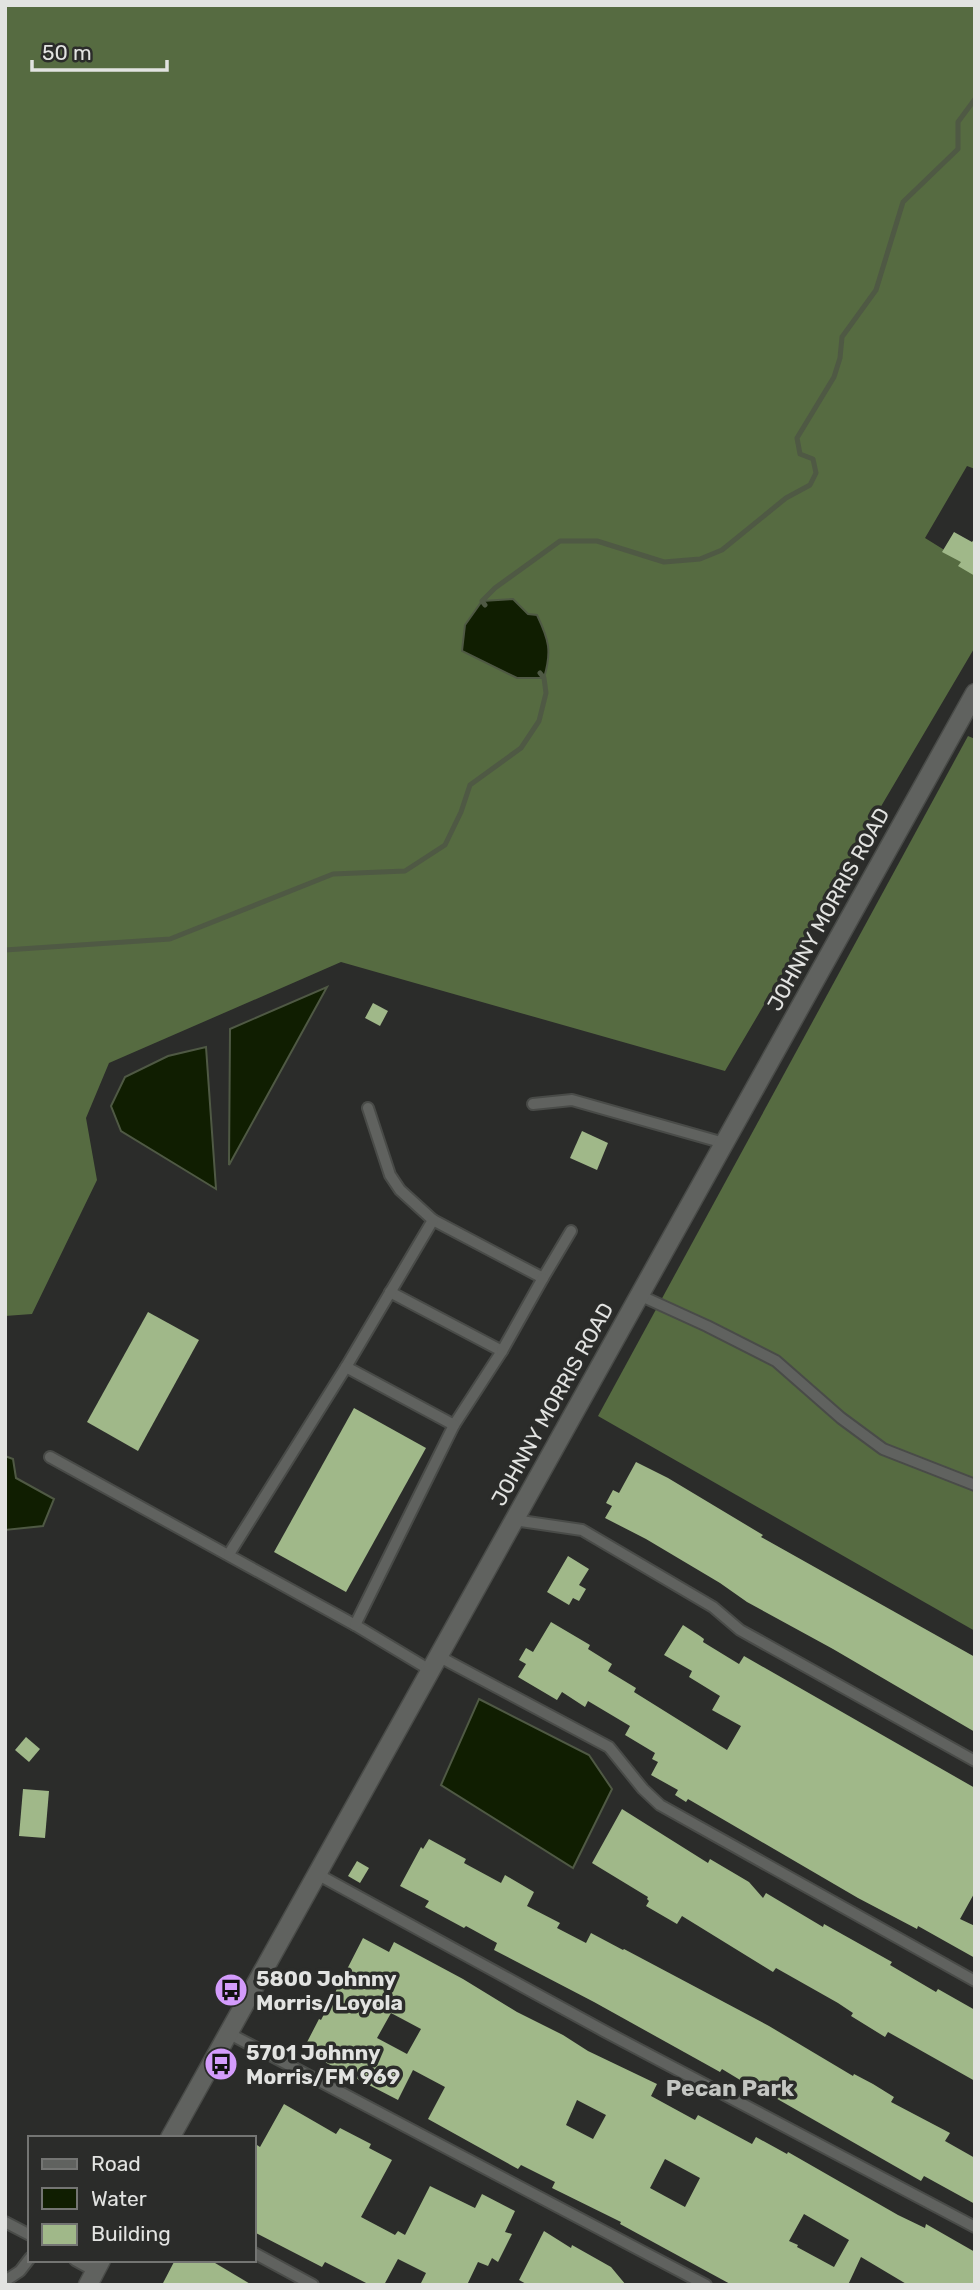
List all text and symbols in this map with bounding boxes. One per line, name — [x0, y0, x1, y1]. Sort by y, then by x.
scale bar — [32, 28, 166, 72]
text: 50 m — [42, 40, 92, 65]
street label: JOHNNY MORRIS ROAD — [762, 803, 894, 1015]
street label: JOHNNY MORRIS ROAD — [486, 1298, 618, 1510]
place label: 5800 Johnny Morris/Loyola — [256, 1966, 403, 2015]
bus stop icon: 5800 Johnny Morris/Loyola — [212, 1971, 250, 2009]
place label: 5701 Johnny Morris/FM 969 — [246, 2040, 400, 2089]
bus stop icon: 5701 Johnny Morris/FM 969 — [202, 2045, 240, 2083]
district label: Pecan Park — [666, 2074, 795, 2102]
legend — [28, 2136, 256, 2262]
text: Road — [91, 2151, 141, 2176]
text: Water — [91, 2186, 147, 2211]
text: Building — [91, 2221, 171, 2246]

